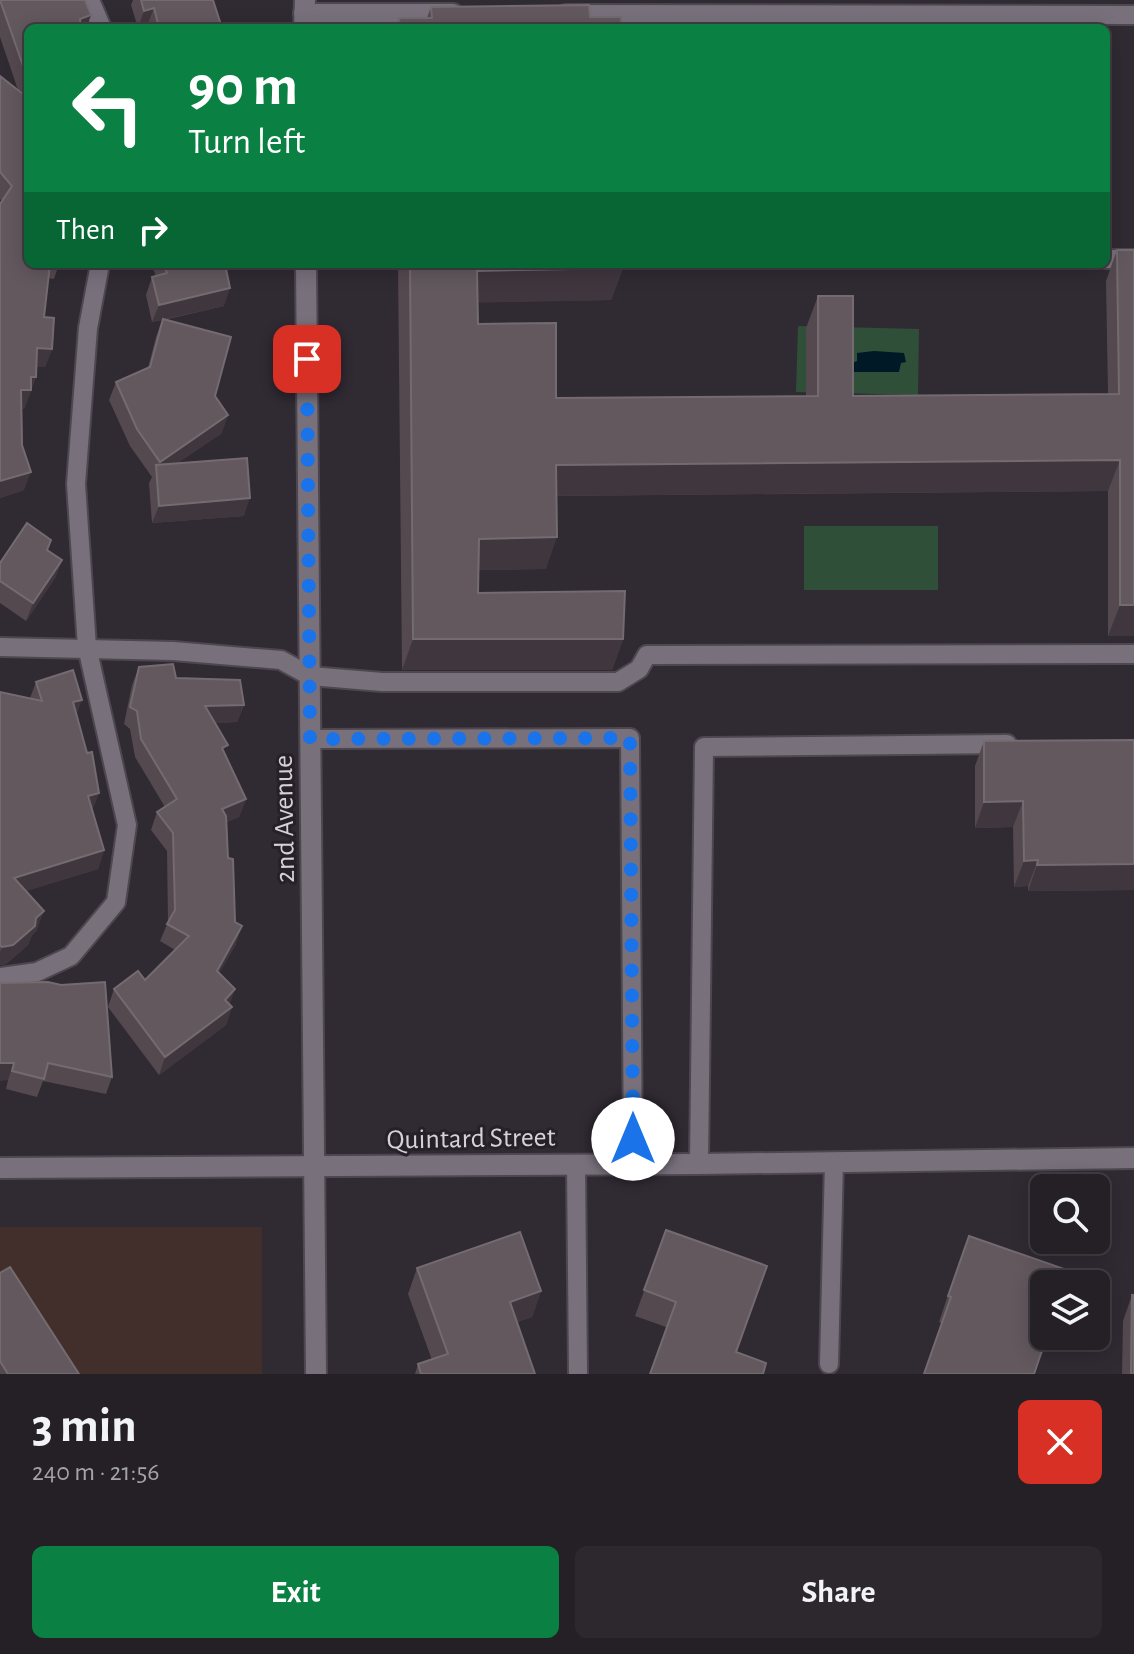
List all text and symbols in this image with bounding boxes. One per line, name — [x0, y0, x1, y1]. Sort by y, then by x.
icon: left — [56, 56, 160, 160]
text: 90 m — [188, 59, 298, 115]
text: Turn left — [188, 124, 305, 160]
icon: right — [131, 208, 175, 252]
text: Then — [56, 215, 115, 245]
pin — [273, 325, 341, 393]
icon: arrive — [285, 337, 329, 381]
street label: 2nd Avenue — [270, 755, 300, 883]
position arrow — [591, 1097, 675, 1181]
street label: Quintard Street — [386, 1124, 556, 1154]
map controls — [1030, 1174, 1110, 1350]
button: search — [1030, 1174, 1110, 1254]
button: layers — [1030, 1270, 1110, 1350]
button: close — [1018, 1400, 1102, 1484]
text: 3 min — [32, 1403, 137, 1451]
text: 240 m · 21:56 — [32, 1459, 160, 1485]
button: Exit — [32, 1546, 559, 1638]
button: Share — [575, 1546, 1102, 1638]

